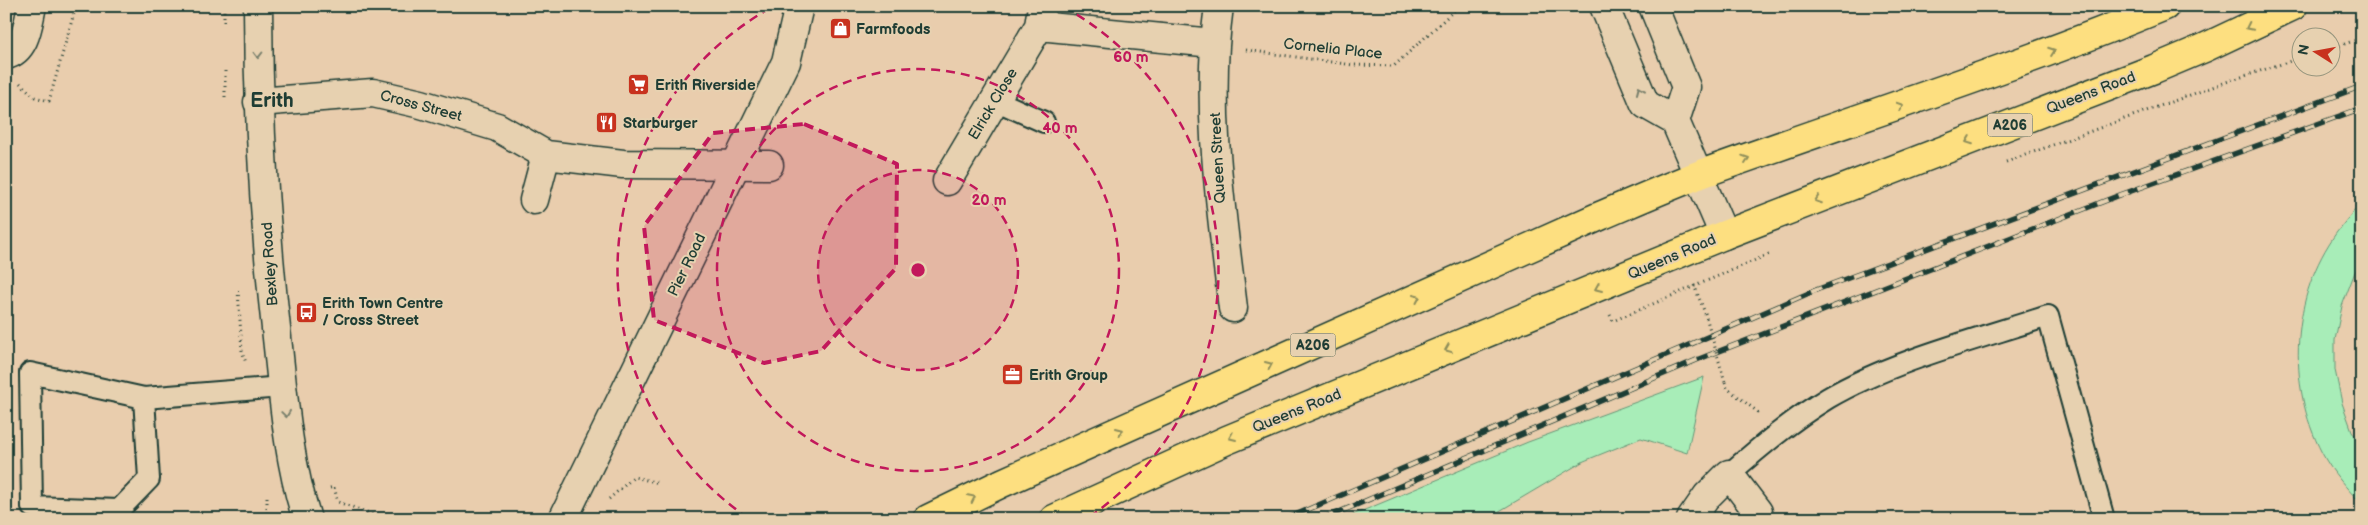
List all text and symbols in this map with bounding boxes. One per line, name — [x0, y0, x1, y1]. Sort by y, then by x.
shop icon: Farmfoods — [828, 17, 852, 41]
place label: Farmfoods — [856, 20, 930, 39]
one-way arrow — [2245, 21, 2254, 31]
north arrow — [2290, 28, 2340, 78]
street label: Cornelia Place — [1283, 34, 1384, 64]
text: N — [2294, 43, 2313, 56]
one-way arrow — [2047, 47, 2056, 57]
text: 60 m — [1113, 48, 1149, 67]
one-way arrow — [253, 52, 263, 59]
street label: Elrick Close — [964, 65, 1022, 143]
street label: Queens Road — [2044, 67, 2138, 119]
supermarket icon: Erith Riverside — [627, 73, 651, 97]
place label: Erith Riverside — [655, 76, 756, 95]
street label: Cross Street — [378, 86, 464, 126]
one-way arrow — [1635, 86, 1646, 95]
district label: Erith — [250, 89, 294, 113]
one-way arrow — [1895, 102, 1903, 112]
restaurant icon: Starburger — [595, 111, 619, 135]
street label: Queen Street — [1206, 112, 1230, 204]
place label: Starburger — [623, 114, 698, 133]
road number: A206 — [1988, 114, 2032, 136]
text: 40 m — [1042, 119, 1078, 138]
one-way arrow — [1965, 135, 1974, 145]
one-way arrow — [1741, 155, 1750, 165]
text: 20 m — [972, 191, 1007, 210]
one-way arrow — [1814, 194, 1822, 204]
street label: Bexley Road — [258, 221, 282, 307]
street label: Pier Road — [664, 230, 710, 300]
street label: Queens Road — [1625, 230, 1719, 284]
centre of rings — [909, 261, 927, 279]
one-way arrow — [1594, 281, 1603, 292]
place label: Erith Town Centre / Cross Street — [322, 294, 444, 330]
one-way arrow — [1412, 294, 1421, 305]
bus stop icon: Erith Town Centre / Cross Street — [294, 300, 318, 324]
road number: A206 — [1290, 334, 1336, 356]
one-way arrow — [1444, 344, 1452, 354]
one-way arrow — [1264, 361, 1273, 371]
office icon: Erith Group — [1001, 363, 1025, 387]
place label: Erith Group — [1029, 366, 1108, 385]
street label: Queens Road — [1250, 385, 1344, 437]
one-way arrow — [280, 411, 291, 419]
one-way arrow — [1115, 426, 1124, 437]
one-way arrow — [1228, 431, 1237, 442]
one-way arrow — [967, 493, 976, 504]

